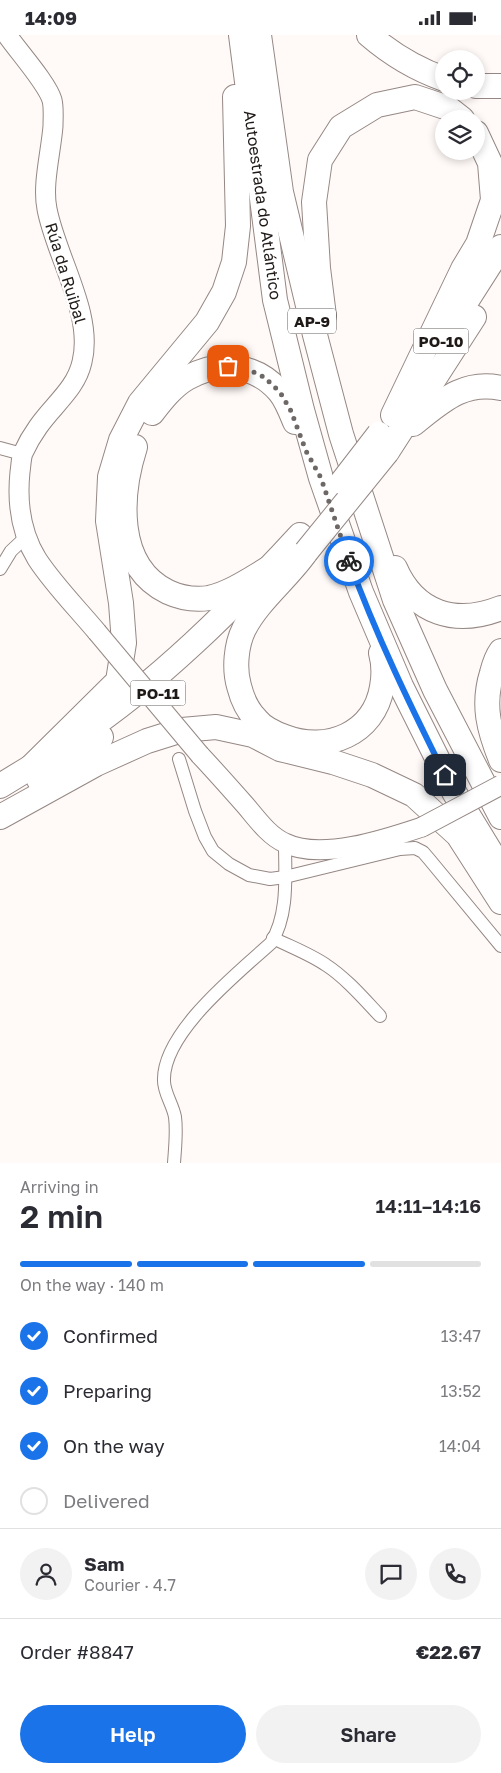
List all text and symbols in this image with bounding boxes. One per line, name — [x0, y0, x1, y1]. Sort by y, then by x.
text: 14:09 — [25, 6, 77, 29]
map controls — [435, 50, 485, 160]
button: locate — [435, 50, 485, 100]
street label: Autoestrada do Atlántico — [240, 109, 286, 301]
button: layers — [435, 110, 485, 160]
street label: Rúa da Ruibal — [41, 220, 91, 326]
road number: AP-9 — [288, 309, 336, 333]
road number: PO-10 — [414, 329, 468, 353]
pin — [207, 345, 249, 387]
icon: bag — [214, 352, 242, 380]
courier — [324, 536, 374, 586]
icon: bike — [335, 547, 363, 575]
road number: PO-11 — [130, 681, 186, 705]
pin — [424, 754, 466, 796]
icon: home — [431, 761, 459, 789]
text: Arriving in — [20, 1177, 99, 1197]
text: 14:11–14:16 — [376, 1194, 481, 1217]
text: 2 min — [20, 1197, 103, 1235]
text: On the way · 140 m — [20, 1275, 164, 1295]
icon: check — [20, 1322, 48, 1350]
text: Confirmed — [63, 1324, 158, 1347]
text: 13:47 — [441, 1326, 481, 1346]
icon: check — [20, 1377, 48, 1405]
text: Preparing — [63, 1379, 152, 1402]
text: 13:52 — [441, 1381, 481, 1401]
icon: check — [20, 1432, 48, 1460]
text: On the way — [63, 1434, 165, 1457]
text: 14:04 — [439, 1436, 481, 1456]
text: Delivered — [63, 1489, 150, 1512]
button: person — [20, 1548, 72, 1600]
button: chat — [365, 1548, 417, 1600]
button: phone — [429, 1548, 481, 1600]
text: Sam — [84, 1552, 124, 1575]
text: Courier · 4.7 — [84, 1575, 176, 1595]
text: Order #8847 — [20, 1640, 134, 1663]
text: €22.67 — [416, 1640, 481, 1663]
button: Help — [20, 1705, 246, 1763]
button: Share — [256, 1705, 481, 1763]

